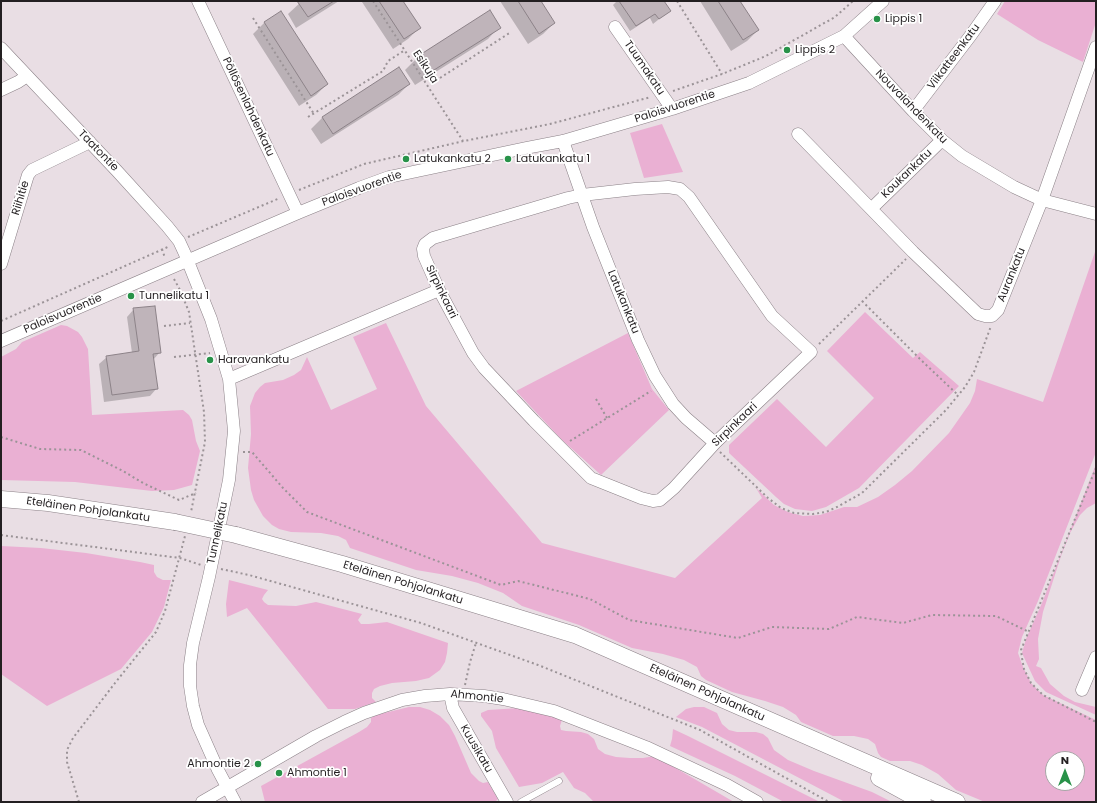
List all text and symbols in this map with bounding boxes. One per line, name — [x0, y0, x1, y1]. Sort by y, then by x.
place label: Lippis 1 — [885, 12, 922, 26]
marker: Lippis 1 — [872, 14, 882, 24]
street label: Viikatteenkatu — [925, 22, 983, 92]
street label: Tuumakatu — [621, 38, 667, 98]
place label: Lippis 2 — [795, 43, 835, 57]
marker: Lippis 2 — [782, 45, 792, 55]
street label: Esikuja — [409, 48, 441, 86]
street label: Pöllösenlahdenkatu — [219, 55, 277, 159]
street label: Nouvalahdenkatu — [872, 67, 950, 147]
street label: Paloisvuorentie — [633, 88, 717, 126]
street label: Taatontie — [75, 128, 121, 174]
street label: Koukankatu — [879, 147, 935, 201]
place label: Latukankatu 2 — [414, 152, 491, 166]
place label: Latukankatu 1 — [516, 152, 590, 166]
marker: Latukankatu 2 — [401, 154, 411, 164]
marker: Latukankatu 1 — [503, 154, 513, 164]
street label: Paloisvuorentie — [320, 168, 404, 210]
street label: Riihitie — [10, 179, 32, 217]
street label: Aurankatu — [995, 246, 1029, 304]
street label: Sirpinkaari — [422, 263, 460, 321]
street label: Latukankatu — [604, 268, 642, 336]
place label: Tunnelikatu 1 — [139, 289, 209, 303]
marker: Tunnelikatu 1 — [126, 291, 136, 301]
street label: Paloisvuorentie — [22, 292, 104, 336]
place label: Haravankatu — [218, 353, 289, 367]
marker: Haravankatu — [205, 355, 215, 365]
street label: Sirpinkaari — [710, 400, 760, 450]
street label: Eteläinen Pohjolankatu — [25, 495, 151, 525]
street label: Tunnelikatu — [205, 501, 231, 565]
street label: Eteläinen Pohjolankatu — [341, 558, 465, 608]
street label: Eteläinen Pohjolankatu — [647, 662, 767, 724]
street label: Ahmontie — [450, 688, 504, 706]
street label: Kuusikatu — [457, 723, 495, 775]
north arrow — [1045, 751, 1085, 791]
text: N — [1061, 752, 1069, 768]
place label: Ahmontie 2 — [187, 757, 250, 771]
marker: Ahmontie 2 — [253, 759, 263, 769]
place label: Ahmontie 1 — [287, 766, 347, 780]
marker: Ahmontie 1 — [274, 768, 284, 778]

